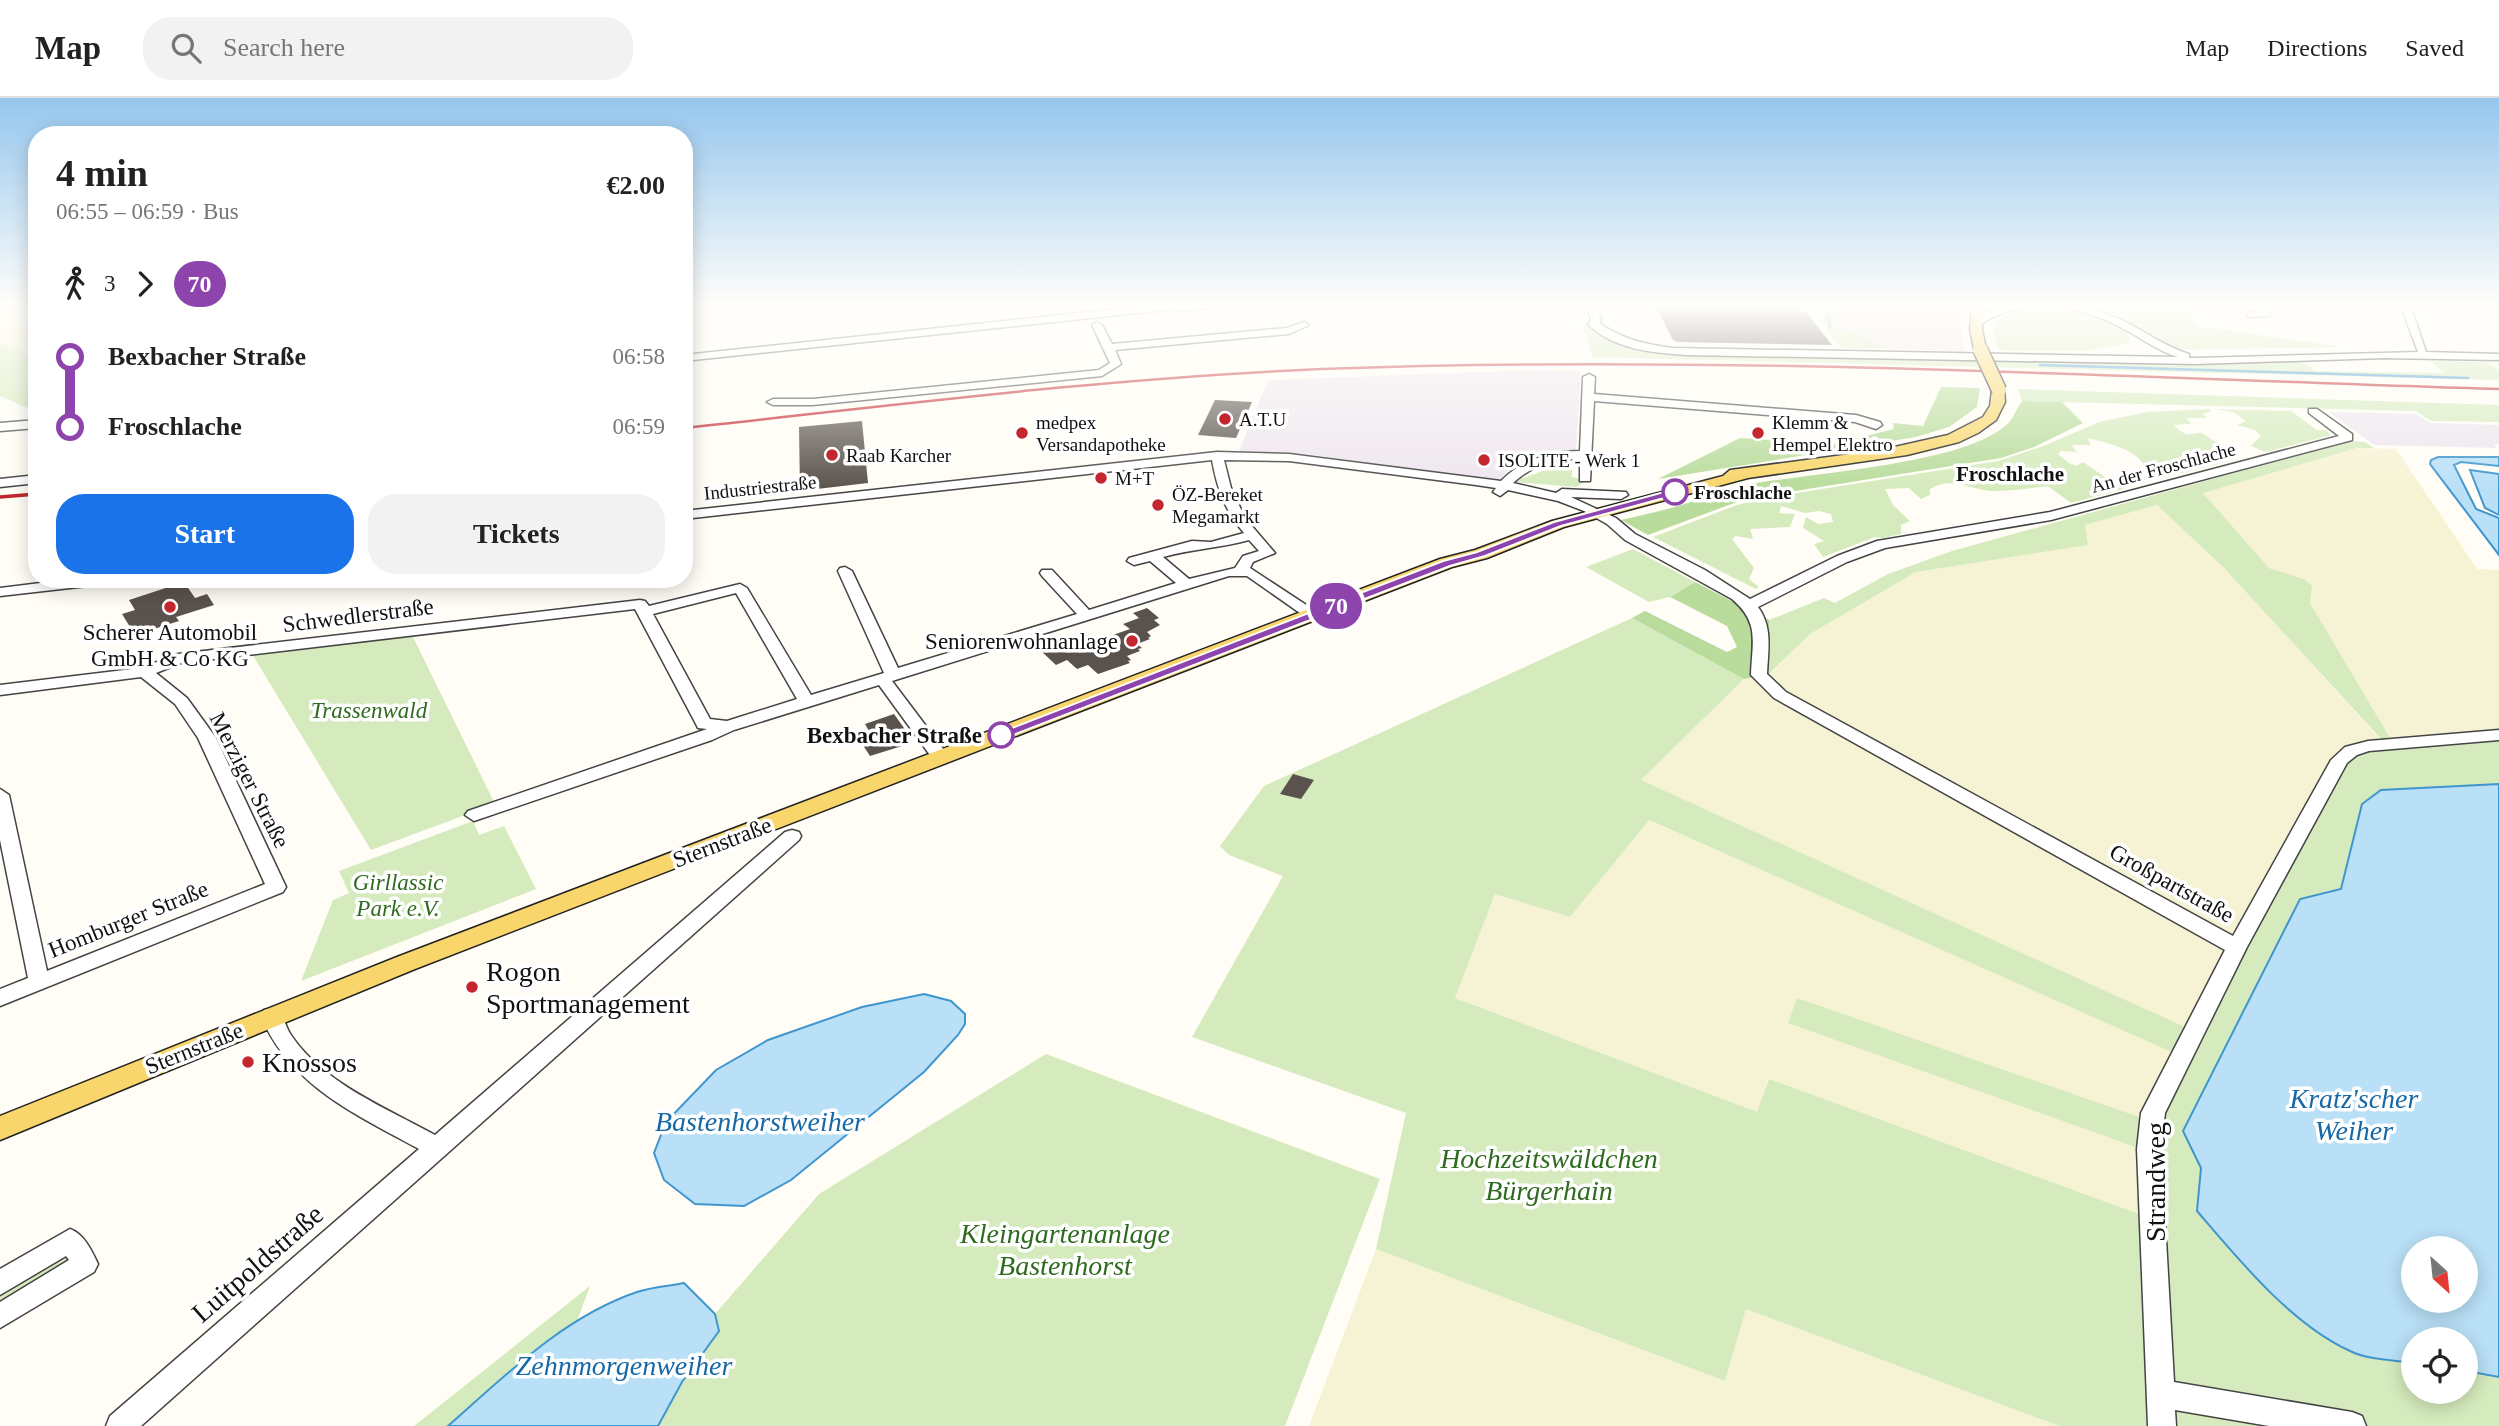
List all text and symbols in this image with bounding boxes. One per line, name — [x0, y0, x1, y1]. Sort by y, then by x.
search box — [143, 17, 633, 80]
icon: search — [167, 29, 205, 67]
text: Map — [35, 30, 101, 66]
text: Search here — [223, 33, 345, 62]
text: Map — [2185, 35, 2229, 61]
text: Directions — [2267, 35, 2367, 61]
text: Saved — [2405, 35, 2464, 61]
text: 4 min — [56, 152, 148, 194]
text: €2.00 — [607, 171, 665, 200]
text: 06:55 – 06:59 · Bus — [56, 199, 239, 224]
icon: walk — [56, 265, 94, 303]
icon: forward — [126, 265, 164, 303]
text: 3 — [104, 271, 116, 296]
text: 70 — [188, 271, 212, 297]
text: Bexbacher Straße — [108, 342, 306, 371]
text: 06:58 — [613, 344, 665, 369]
place label: A.T.U — [1239, 409, 1286, 430]
marker: A.T.U — [1217, 411, 1233, 427]
text: Froschlache — [108, 412, 242, 441]
place label: medpex Versandapotheke — [1036, 412, 1166, 455]
place label: Klemm & Hempel Elektro — [1772, 412, 1893, 455]
text: 06:59 — [613, 414, 665, 439]
marker: medpex Versandapotheke — [1014, 425, 1030, 441]
marker: Klemm & Hempel Elektro — [1750, 425, 1766, 441]
street label: An der Froschlache — [2089, 438, 2238, 497]
place label: Raab Karcher — [846, 445, 952, 466]
marker: Raab Karcher — [824, 447, 840, 463]
place label: ISOLITE - Werk 1 — [1498, 450, 1640, 471]
marker: ISOLITE - Werk 1 — [1476, 452, 1492, 468]
district label: Froschlache — [1956, 462, 2064, 486]
place label: M+T — [1115, 468, 1155, 489]
marker: M+T — [1093, 470, 1109, 486]
street label: Industriestraße — [703, 471, 817, 504]
marker: Froschlache — [1662, 479, 1688, 505]
place label: Froschlache — [1694, 482, 1792, 503]
place label: ÖZ-Bereket Megamarkt — [1172, 484, 1263, 527]
button: Start — [56, 494, 354, 574]
button: Tickets — [368, 494, 665, 574]
marker: ÖZ-Bereket Megamarkt — [1150, 497, 1166, 513]
line badge: 70 — [1304, 583, 1368, 629]
text: 70 — [1324, 593, 1348, 619]
street label: Schwedlerstraße — [281, 594, 435, 637]
marker: Scherer Automobil GmbH & Co KG — [162, 599, 178, 615]
place label: Scherer Automobil GmbH & Co KG — [83, 620, 257, 671]
place label: Seniorenwohnanlage — [925, 629, 1118, 654]
marker: Seniorenwohnanlage — [1124, 633, 1140, 649]
park label: Trassenwald — [311, 698, 428, 723]
street label: Merziger Straße — [205, 708, 294, 852]
marker: Bexbacher Straße — [988, 722, 1014, 748]
place label: Bexbacher Straße — [807, 723, 982, 748]
street label: Sternstraße — [669, 812, 775, 873]
street label: Großpartstraße — [2105, 839, 2238, 928]
park label: Girllassic Park e.V. — [353, 870, 443, 921]
street label: Homburger Straße — [45, 876, 212, 963]
place label: Rogon Sportmanagement — [486, 956, 690, 1019]
marker: Rogon Sportmanagement — [464, 979, 480, 995]
street label: Sternstraße — [142, 1017, 247, 1079]
place label: Knossos — [262, 1047, 357, 1078]
marker: Knossos — [240, 1054, 256, 1070]
water label: Kratz'scher Weiher — [2289, 1083, 2419, 1146]
water label: Bastenhorstweiher — [655, 1106, 865, 1137]
street label: Strandweg — [2140, 1122, 2171, 1242]
park label: Hochzeitswäldchen Bürgerhain — [1439, 1143, 1658, 1206]
street label: Luitpoldstraße — [186, 1198, 329, 1329]
park label: Kleingartenanlage Bastenhorst — [959, 1218, 1170, 1281]
north arrow — [2401, 1236, 2478, 1312]
map controls — [2401, 1236, 2478, 1404]
button: locate — [2401, 1327, 2478, 1404]
water label: Zehnmorgenweiher — [516, 1350, 732, 1381]

